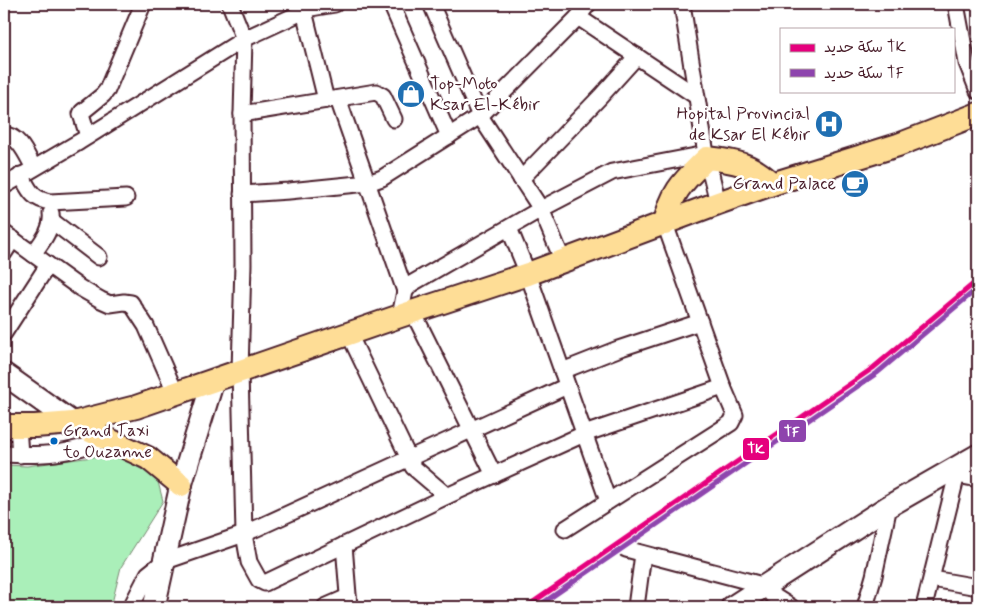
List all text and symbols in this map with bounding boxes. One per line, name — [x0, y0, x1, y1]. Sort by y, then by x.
legend — [780, 28, 954, 92]
text: سكة حديد TK — [824, 38, 906, 58]
text: سكة حديد TF — [824, 64, 904, 84]
place label: Top-Moto Ksar El-Kébir — [430, 72, 540, 117]
shop icon: Top-Moto Ksar El-Kébir — [396, 79, 426, 109]
place label: Hopital Provincial de Ksar El Kébir — [676, 102, 811, 147]
hospital icon: Hopital Provincial de Ksar El Kébir — [814, 109, 844, 139]
cafe icon: Grand Palace — [840, 169, 870, 199]
place label: Grand Palace — [732, 172, 836, 196]
line badge: TF — [778, 419, 807, 443]
place label: Grand Taxi to Ouzanne — [62, 420, 152, 463]
text: TF — [784, 423, 800, 441]
marker: Grand Taxi to Ouzanne — [49, 436, 59, 446]
line badge: TK — [742, 437, 770, 461]
text: TK — [747, 440, 765, 458]

